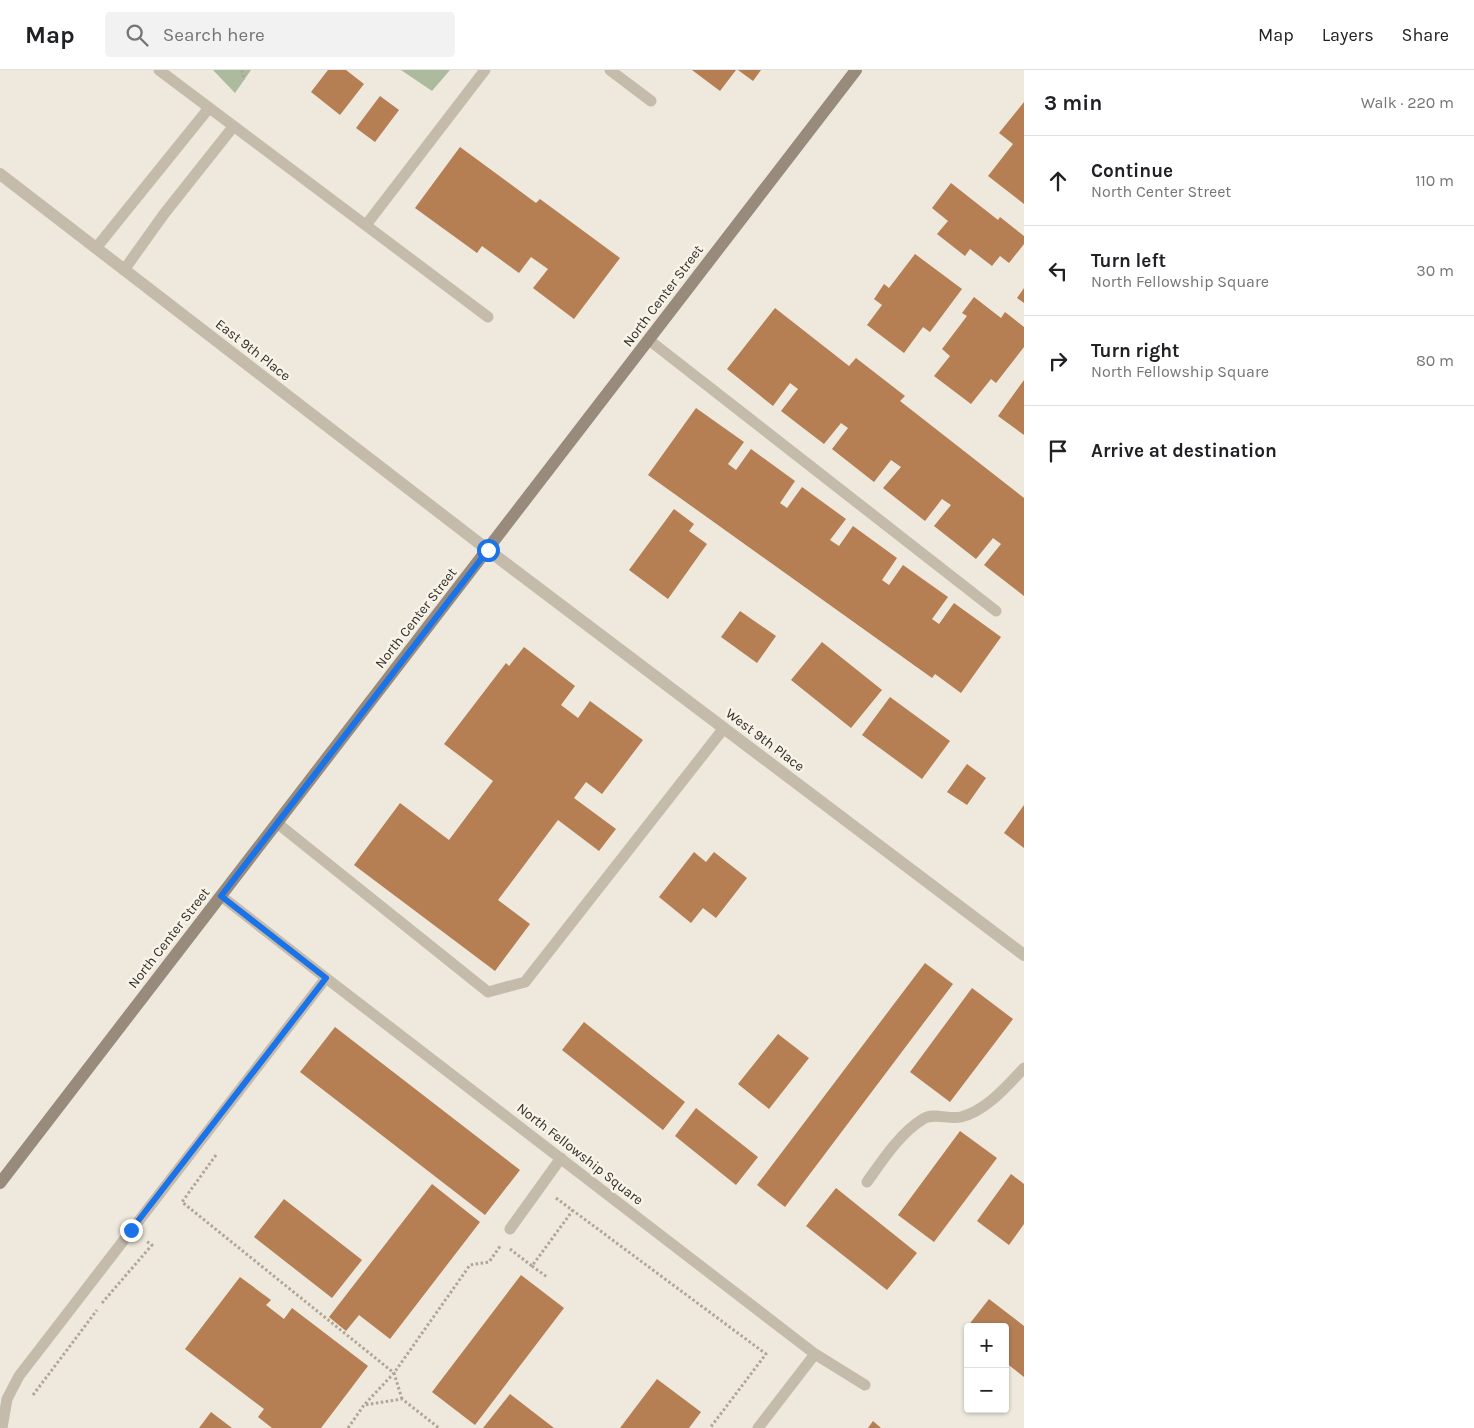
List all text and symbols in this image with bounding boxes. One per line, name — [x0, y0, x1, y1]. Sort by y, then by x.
search box — [105, 12, 455, 57]
text: Map — [25, 21, 75, 49]
icon: search — [123, 21, 151, 49]
text: Search here — [163, 24, 265, 46]
text: Map — [1258, 24, 1294, 46]
text: Layers — [1322, 24, 1374, 46]
text: Share — [1402, 24, 1449, 46]
text: 3 min — [1044, 91, 1102, 115]
text: Walk · 220 m — [1361, 93, 1454, 112]
text: Continue — [1091, 160, 1173, 182]
icon: ahead — [1044, 167, 1072, 195]
text: 110 m — [1415, 171, 1454, 190]
text: North Center Street — [1091, 182, 1231, 201]
street label: North Center Street — [619, 242, 707, 350]
text: Turn left — [1091, 250, 1166, 272]
icon: left — [1044, 257, 1072, 285]
text: 30 m — [1416, 261, 1454, 280]
text: North Fellowship Square — [1091, 272, 1269, 291]
street label: East 9th Place — [212, 315, 294, 385]
text: Turn right — [1091, 340, 1180, 362]
icon: right — [1044, 347, 1072, 375]
text: 80 m — [1416, 351, 1454, 370]
text: North Fellowship Square — [1091, 362, 1269, 381]
icon: arrive — [1044, 437, 1072, 465]
text: Arrive at destination — [1091, 440, 1277, 462]
route start — [477, 539, 500, 562]
street label: North Center Street — [371, 564, 461, 672]
street label: West 9th Place — [722, 705, 808, 775]
street label: North Center Street — [124, 884, 214, 992]
street label: North Fellowship Square — [513, 1099, 647, 1209]
route end — [120, 1219, 143, 1242]
map controls — [964, 1323, 1009, 1413]
button: + — [964, 1323, 1009, 1368]
button: − — [964, 1368, 1009, 1413]

